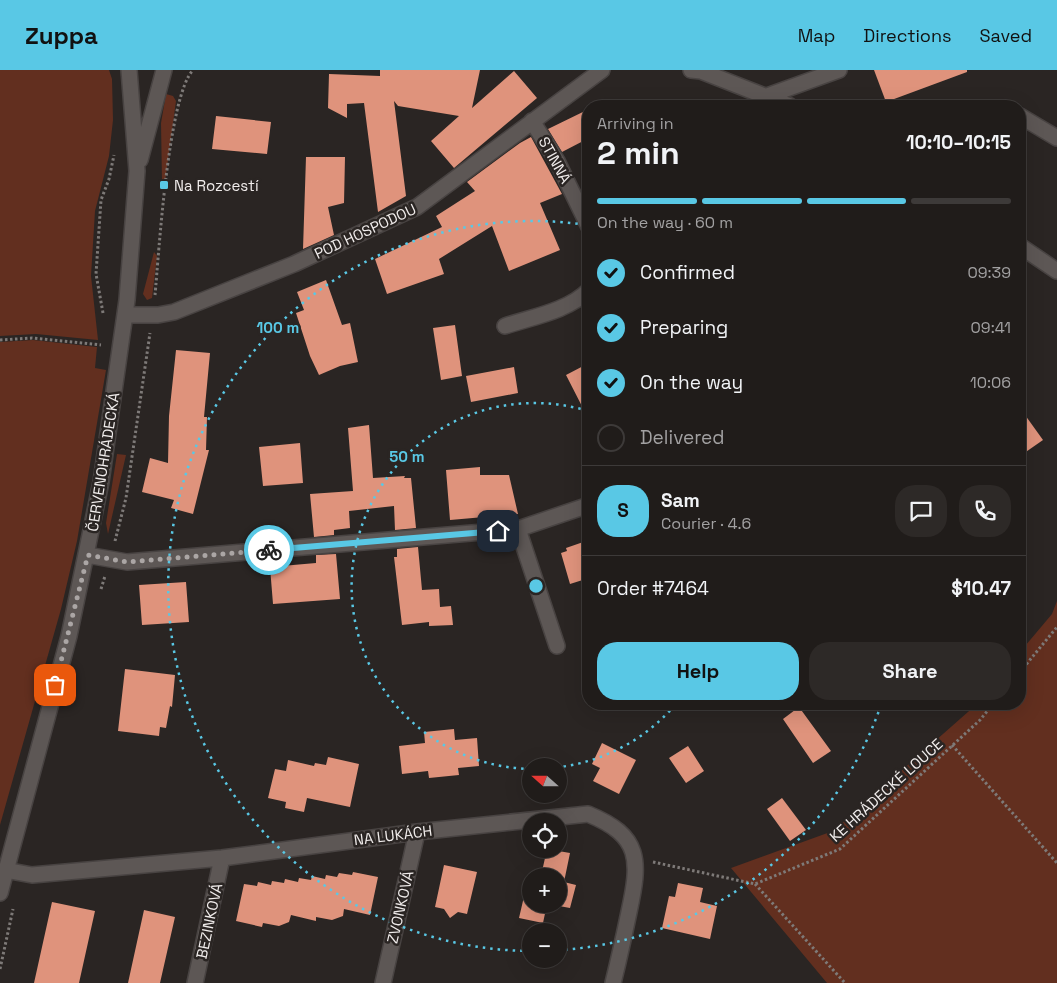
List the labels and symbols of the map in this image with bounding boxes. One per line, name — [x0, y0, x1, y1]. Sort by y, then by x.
street label: STINNÁ — [534, 133, 576, 187]
place label: Na Rozcestí — [174, 176, 259, 195]
marker: Na Rozcestí — [158, 179, 170, 191]
street label: POD HOSPODOU — [311, 199, 419, 263]
text: 100 m — [257, 318, 299, 337]
street label: ČERVENOHRÁDECKÁ — [83, 391, 123, 533]
text: 50 m — [389, 447, 425, 466]
pin — [477, 510, 519, 552]
courier — [244, 525, 294, 575]
centre of rings — [527, 577, 545, 595]
pin — [34, 664, 76, 706]
street label: KE HRÁDECKÉ LOUCE — [826, 734, 946, 846]
north arrow — [522, 758, 568, 802]
street label: NA LUKÁCH — [353, 821, 433, 849]
street label: ZVONKOVÁ — [382, 868, 418, 945]
street label: BEZINKOVÁ — [192, 881, 226, 961]

